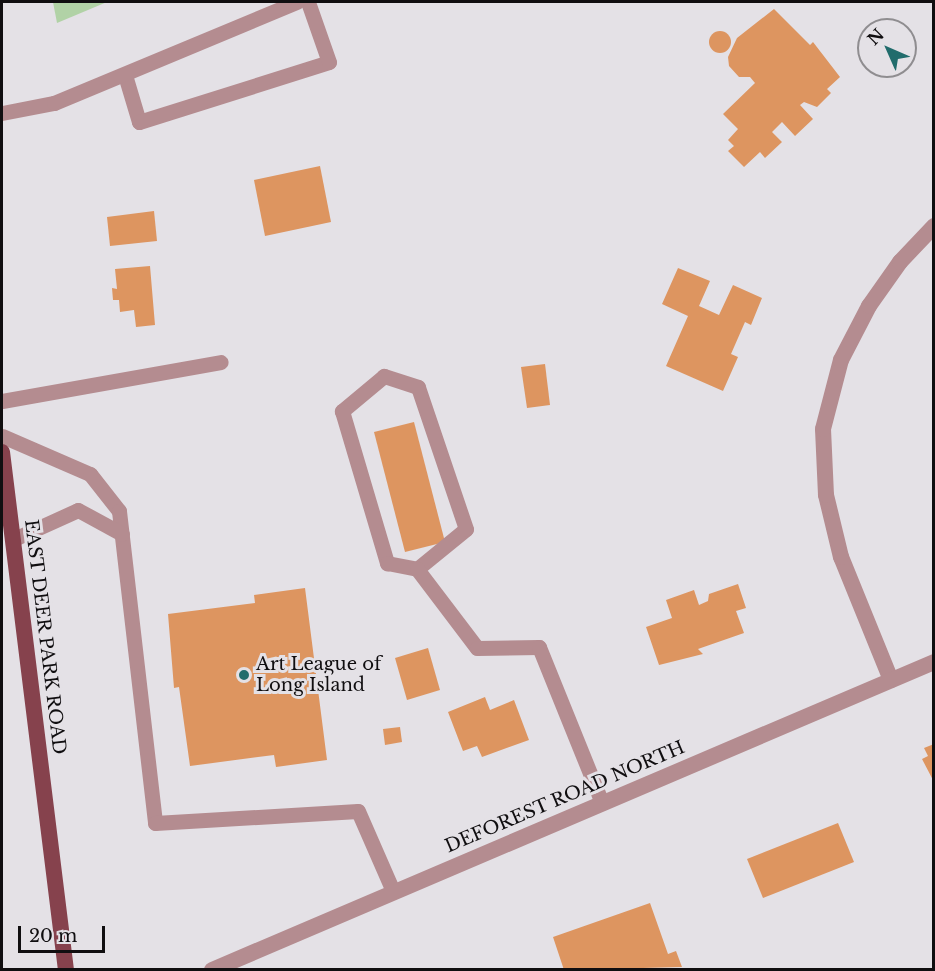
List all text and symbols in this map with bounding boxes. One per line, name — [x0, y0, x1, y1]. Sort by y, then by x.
north arrow — [857, 18, 917, 78]
text: N — [863, 24, 888, 49]
street label: EAST DEER PARK ROAD — [20, 518, 70, 756]
place label: Art League of Long Island — [256, 654, 381, 696]
marker: Art League of Long Island — [237, 668, 251, 682]
street label: DEFOREST ROAD NORTH — [442, 736, 688, 858]
scale bar — [21, 914, 108, 952]
text: 20 m — [29, 925, 77, 947]

